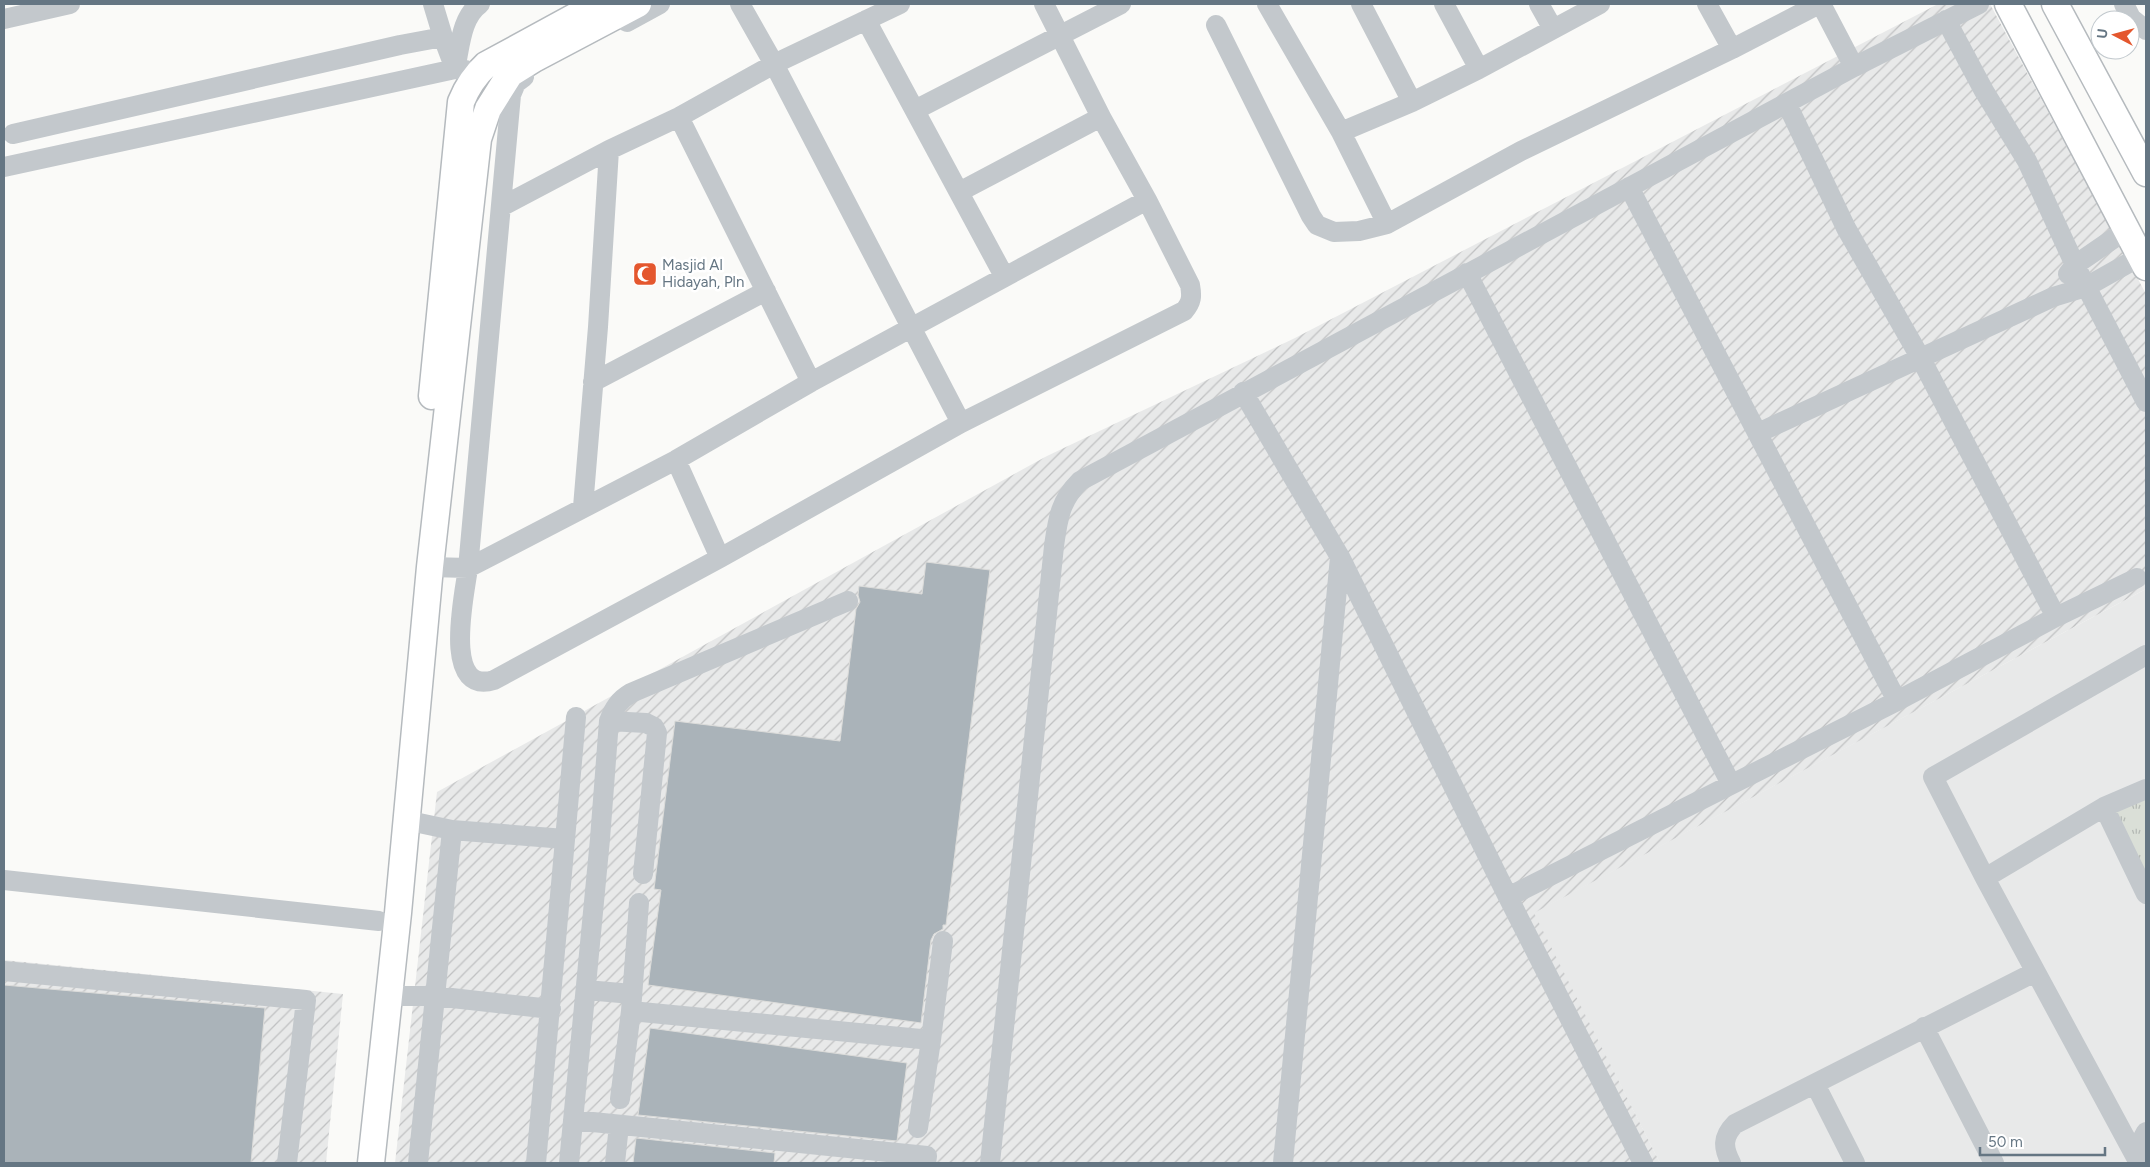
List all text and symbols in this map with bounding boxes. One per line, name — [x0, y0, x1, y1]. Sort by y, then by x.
north arrow — [2090, 10, 2140, 60]
text: U — [2094, 28, 2112, 39]
place label: Masjid Al Hidayah, Pln — [662, 256, 744, 291]
mosque icon: Masjid Al Hidayah, Pln — [632, 261, 658, 287]
scale bar — [1980, 1124, 2105, 1156]
text: 50 m — [1988, 1133, 2023, 1151]

